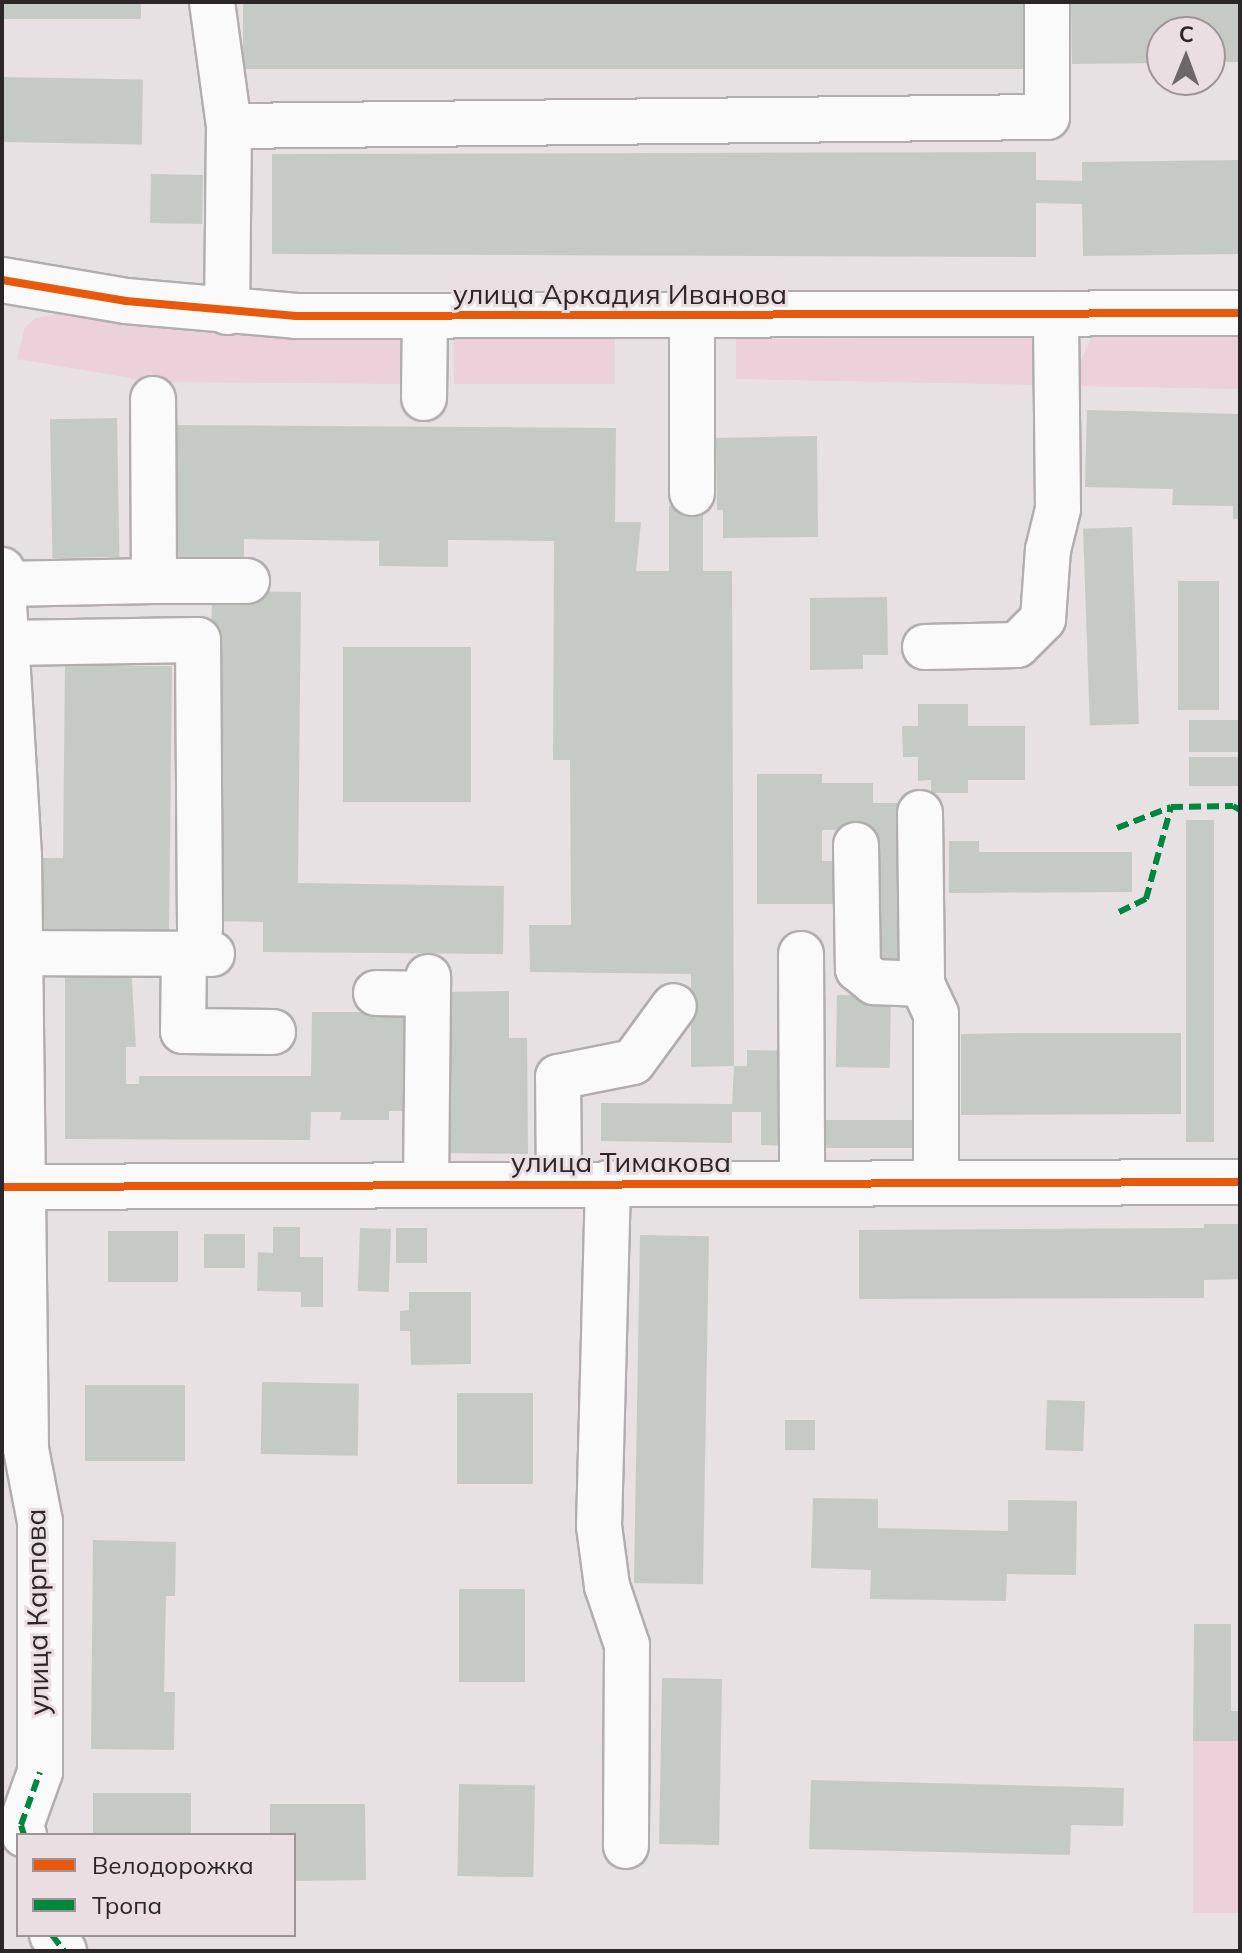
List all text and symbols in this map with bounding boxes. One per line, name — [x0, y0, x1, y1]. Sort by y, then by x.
north arrow — [1146, 16, 1226, 96]
text: С — [1179, 20, 1194, 48]
street label: улица Аркадия Иванова — [453, 277, 787, 311]
street label: улица Тимакова — [511, 1145, 731, 1179]
street label: улица Карпова — [18, 1508, 56, 1716]
legend — [16, 1833, 296, 1937]
text: Велодорожка — [92, 1850, 254, 1880]
text: Тропа — [92, 1890, 162, 1920]

